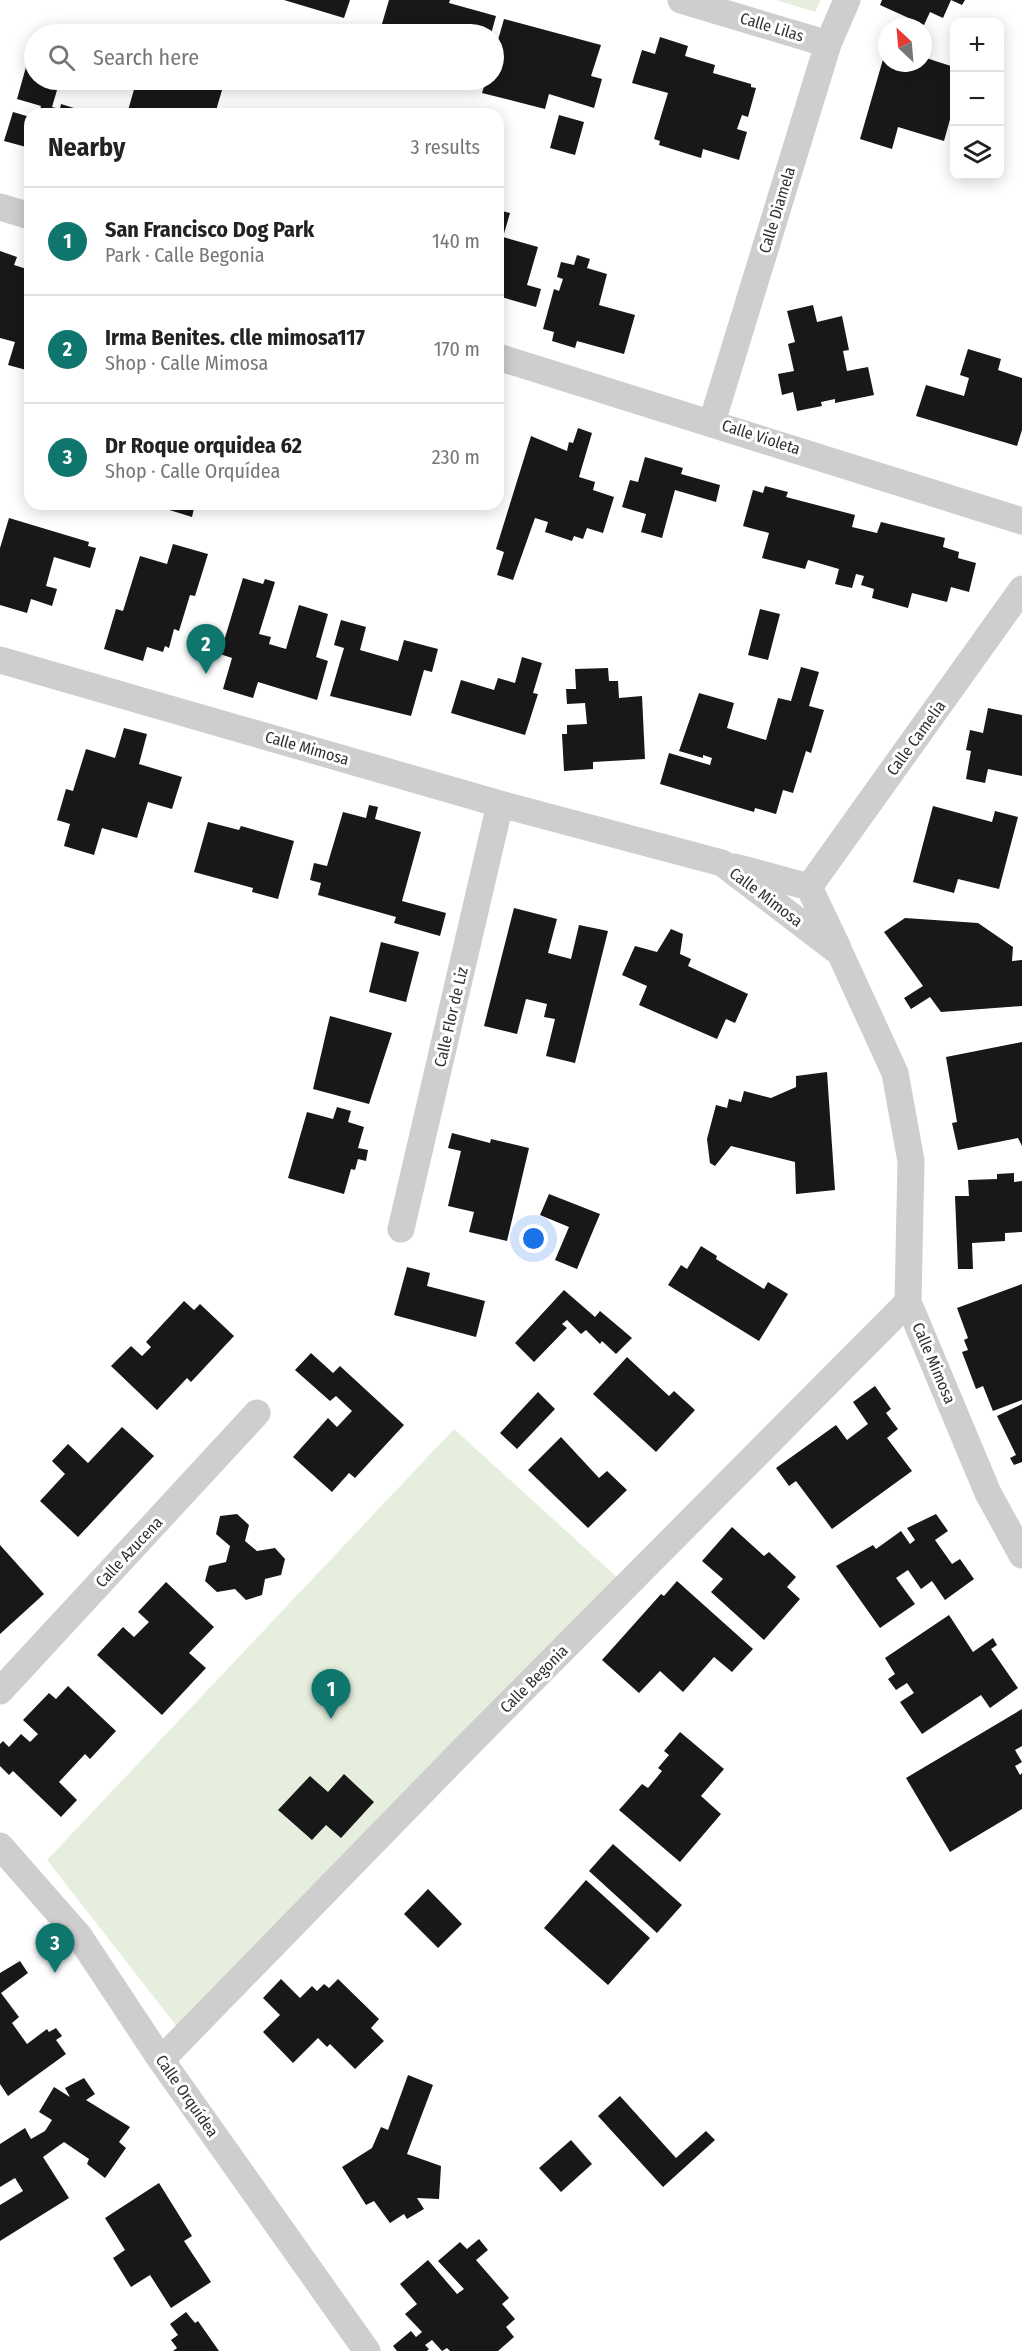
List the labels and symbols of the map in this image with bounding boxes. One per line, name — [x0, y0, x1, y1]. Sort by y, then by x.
street label: Calle Lilas — [738, 8, 806, 46]
north arrow — [878, 18, 932, 72]
street label: Calle Diamela — [755, 164, 799, 255]
street label: Calle Violeta — [719, 415, 803, 459]
pin: 2 — [186, 624, 226, 674]
street label: Calle Camelia — [883, 697, 950, 779]
street label: Calle Mimosa — [263, 727, 351, 769]
street label: Calle Mimosa — [726, 863, 806, 931]
street label: Calle Flor de Liz — [430, 965, 472, 1069]
your location — [519, 1224, 548, 1253]
street label: Calle Mimosa — [908, 1320, 960, 1407]
street label: Calle Azucena — [92, 1513, 167, 1591]
street label: Calle Begonia — [496, 1641, 572, 1717]
pin: 1 — [312, 1670, 350, 1719]
pin: 3 — [36, 1924, 74, 1973]
street label: Calle Orquídea — [152, 2051, 222, 2141]

